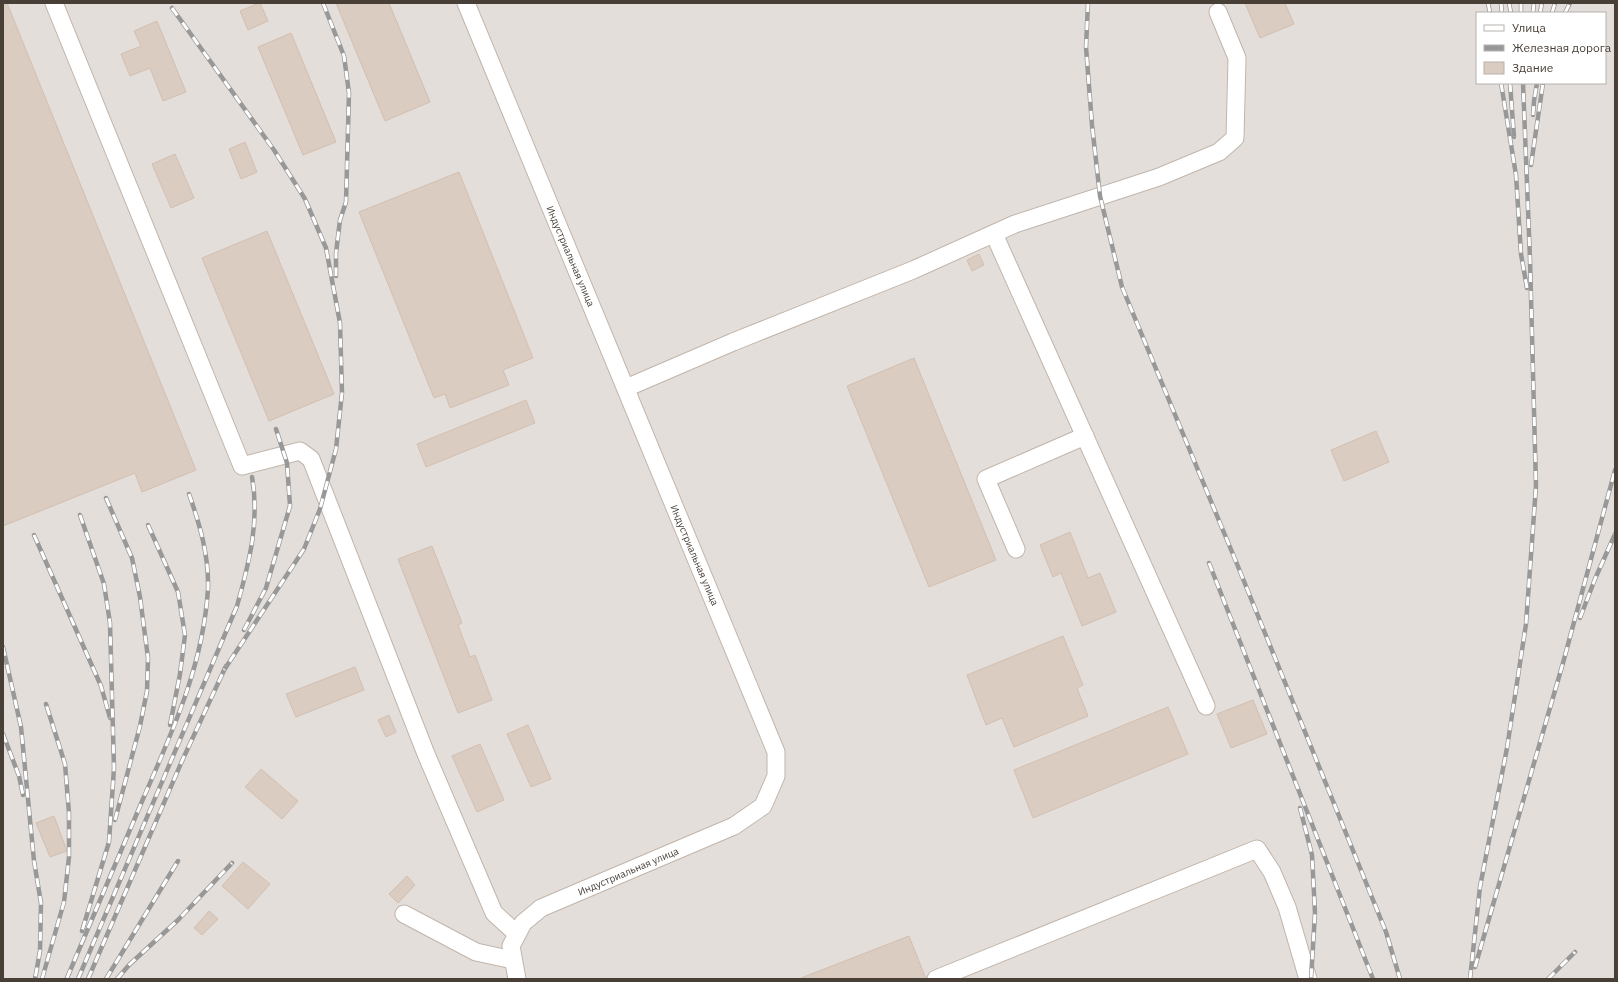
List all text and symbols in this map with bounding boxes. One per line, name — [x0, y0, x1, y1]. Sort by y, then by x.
legend — [1476, 12, 1606, 84]
text: Улица — [1512, 20, 1546, 35]
text: Железная дорога — [1512, 40, 1612, 55]
text: Здание — [1512, 60, 1554, 75]
street label: Индустриальная улица — [543, 204, 598, 309]
street label: Индустриальная улица — [667, 503, 722, 608]
street label: Индустриальная улица — [576, 844, 681, 899]

